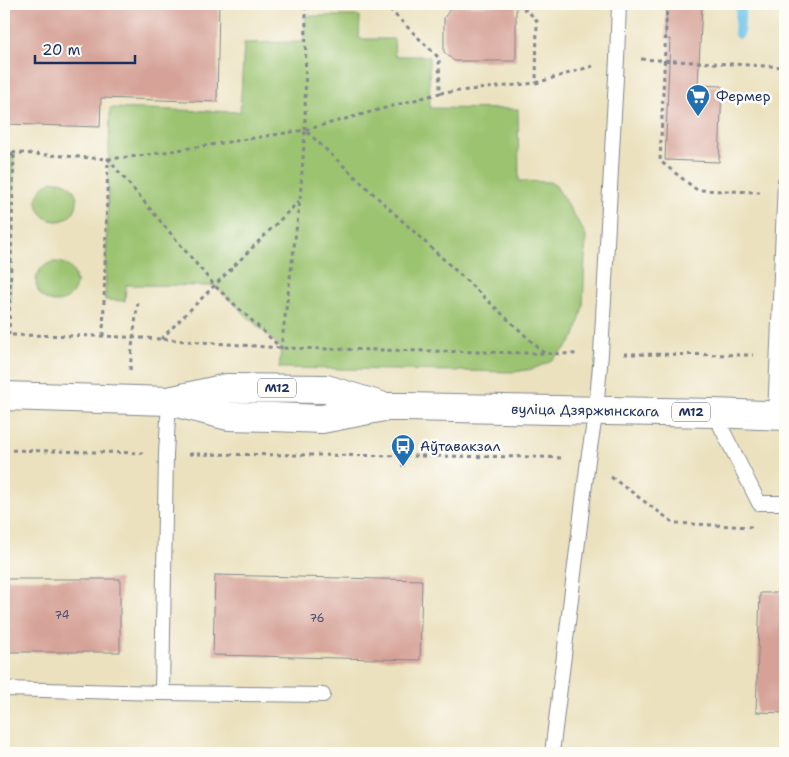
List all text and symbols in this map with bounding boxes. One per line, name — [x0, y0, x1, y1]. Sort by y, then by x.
scale bar — [35, 32, 135, 64]
text: 20 m — [42, 40, 81, 60]
supermarket icon: Фермер — [685, 83, 711, 117]
place label: Фермер — [716, 87, 771, 105]
road number: М12 — [258, 378, 296, 398]
street label: вуліца Дзяржынскага — [511, 400, 659, 420]
road number: М12 — [672, 402, 710, 422]
bus stop icon: Аўтавакзал — [390, 433, 416, 467]
place label: Аўтавакзал — [420, 437, 501, 455]
house number: 74 — [55, 608, 70, 623]
house number: 76 — [310, 611, 324, 626]

